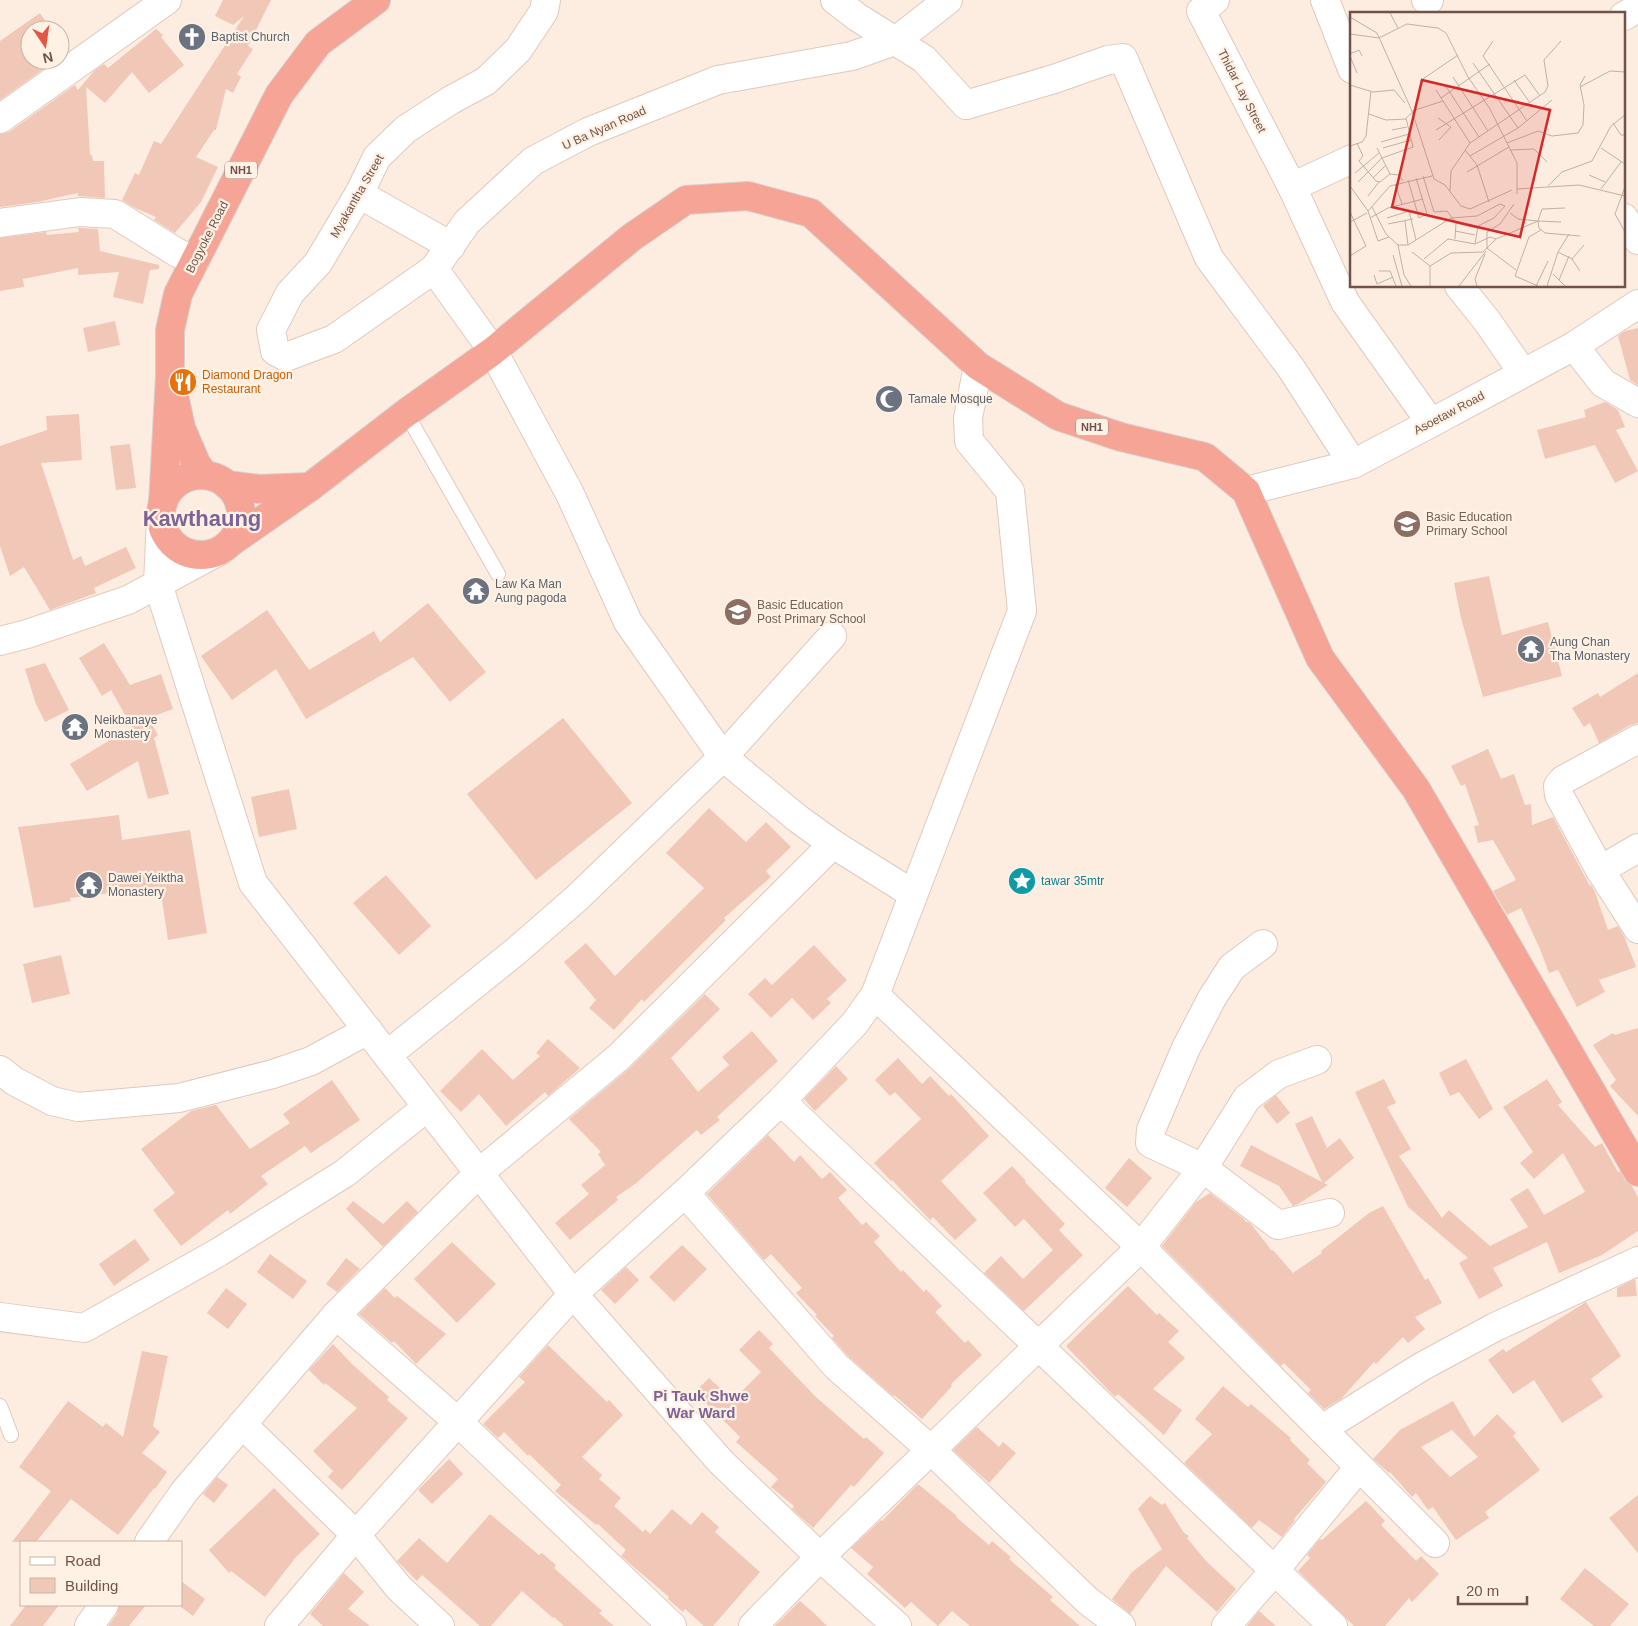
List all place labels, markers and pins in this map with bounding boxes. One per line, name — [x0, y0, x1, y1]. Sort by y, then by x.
church icon: Baptist Church — [177, 22, 207, 52]
place label: Baptist Church — [211, 30, 290, 44]
restaurant icon: Diamond Dragon Restaurant — [168, 367, 198, 397]
place label: Diamond Dragon Restaurant — [202, 368, 293, 396]
mosque icon: Tamale Mosque — [874, 384, 904, 414]
place label: Tamale Mosque — [908, 392, 993, 406]
school or university icon: Basic Education Primary School — [1392, 509, 1422, 539]
place label: Basic Education Primary School — [1426, 510, 1512, 538]
temple icon: Law Ka Man Aung pagoda — [461, 576, 491, 606]
place label: Law Ka Man Aung pagoda — [495, 577, 567, 605]
school or university icon: Basic Education Post Primary School — [723, 597, 753, 627]
place label: Basic Education Post Primary School — [757, 598, 866, 626]
temple icon: Aung Chan Tha Monastery — [1516, 634, 1546, 664]
place label: Aung Chan Tha Monastery — [1550, 635, 1630, 663]
temple icon: Neikbanaye Monastery — [60, 712, 90, 742]
place label: Neikbanaye Monastery — [94, 713, 158, 741]
place icon: tawar 35mtr — [1007, 866, 1037, 896]
temple icon: Dawei Yeiktha Monastery — [74, 870, 104, 900]
place label: Dawei Yeiktha Monastery — [108, 871, 184, 899]
place label: tawar 35mtr — [1041, 874, 1104, 888]

